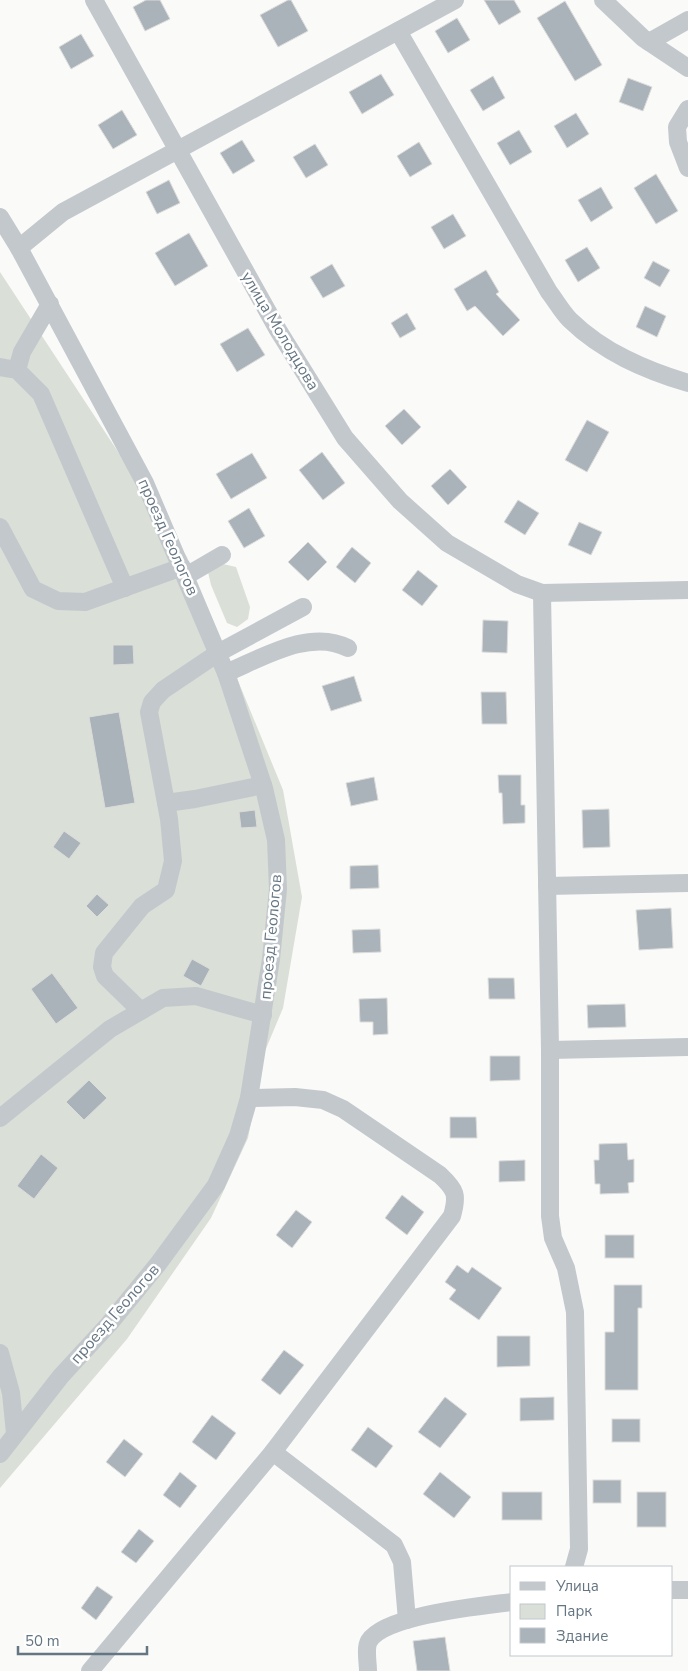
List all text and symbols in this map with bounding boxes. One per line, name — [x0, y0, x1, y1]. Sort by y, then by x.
street label: улица Молодцова — [236, 267, 324, 395]
street label: проезд Геологов — [132, 475, 204, 599]
street label: проезд Геологов — [255, 873, 287, 1001]
street label: проезд Геологов — [65, 1259, 165, 1369]
legend — [510, 1566, 673, 1656]
text: Улица — [555, 1576, 599, 1596]
text: Парк — [556, 1601, 592, 1621]
scale bar — [18, 1624, 146, 1656]
text: Здание — [556, 1626, 608, 1646]
text: 50 m — [25, 1631, 60, 1651]

